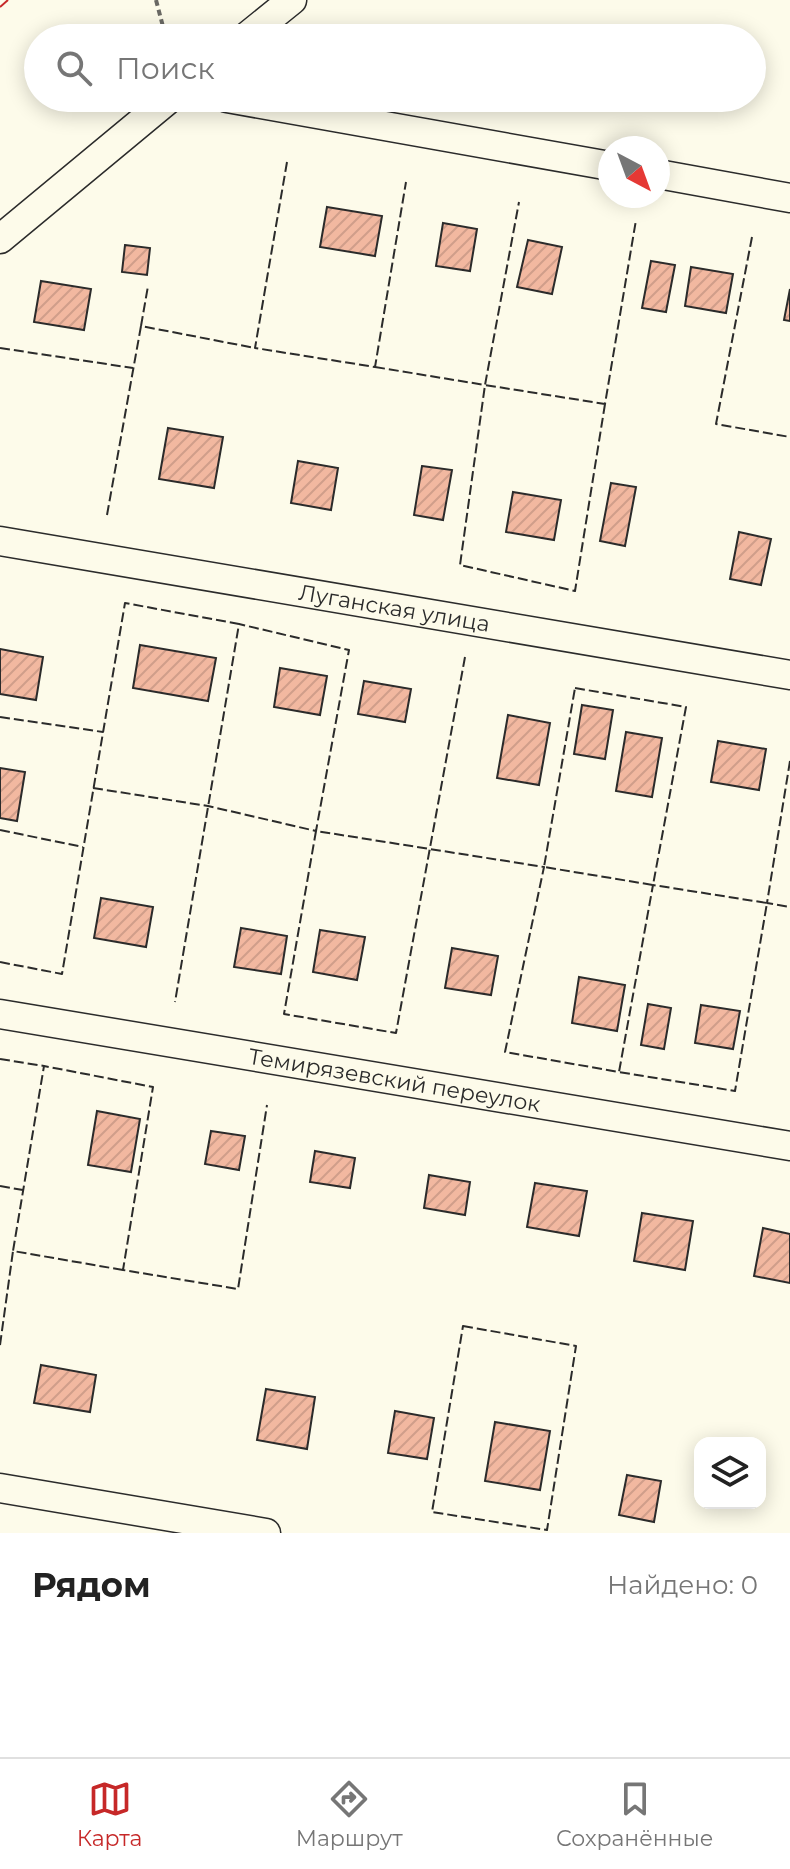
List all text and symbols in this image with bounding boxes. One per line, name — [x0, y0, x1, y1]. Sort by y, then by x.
search box — [24, 24, 766, 112]
icon: search — [52, 46, 96, 90]
text: Поиск — [116, 50, 215, 87]
north arrow — [598, 136, 670, 208]
street label: Луганская улица — [297, 578, 492, 637]
street label: Темирязевский переулок — [247, 1042, 543, 1118]
map controls — [694, 1437, 766, 1509]
button: layers — [694, 1437, 766, 1509]
text: Рядом — [32, 1564, 151, 1606]
text: Найдено: 0 — [607, 1569, 758, 1601]
tab: Карта — [77, 1777, 142, 1852]
tab: Маршрут — [296, 1777, 403, 1852]
tab: Сохранённые — [556, 1777, 713, 1852]

